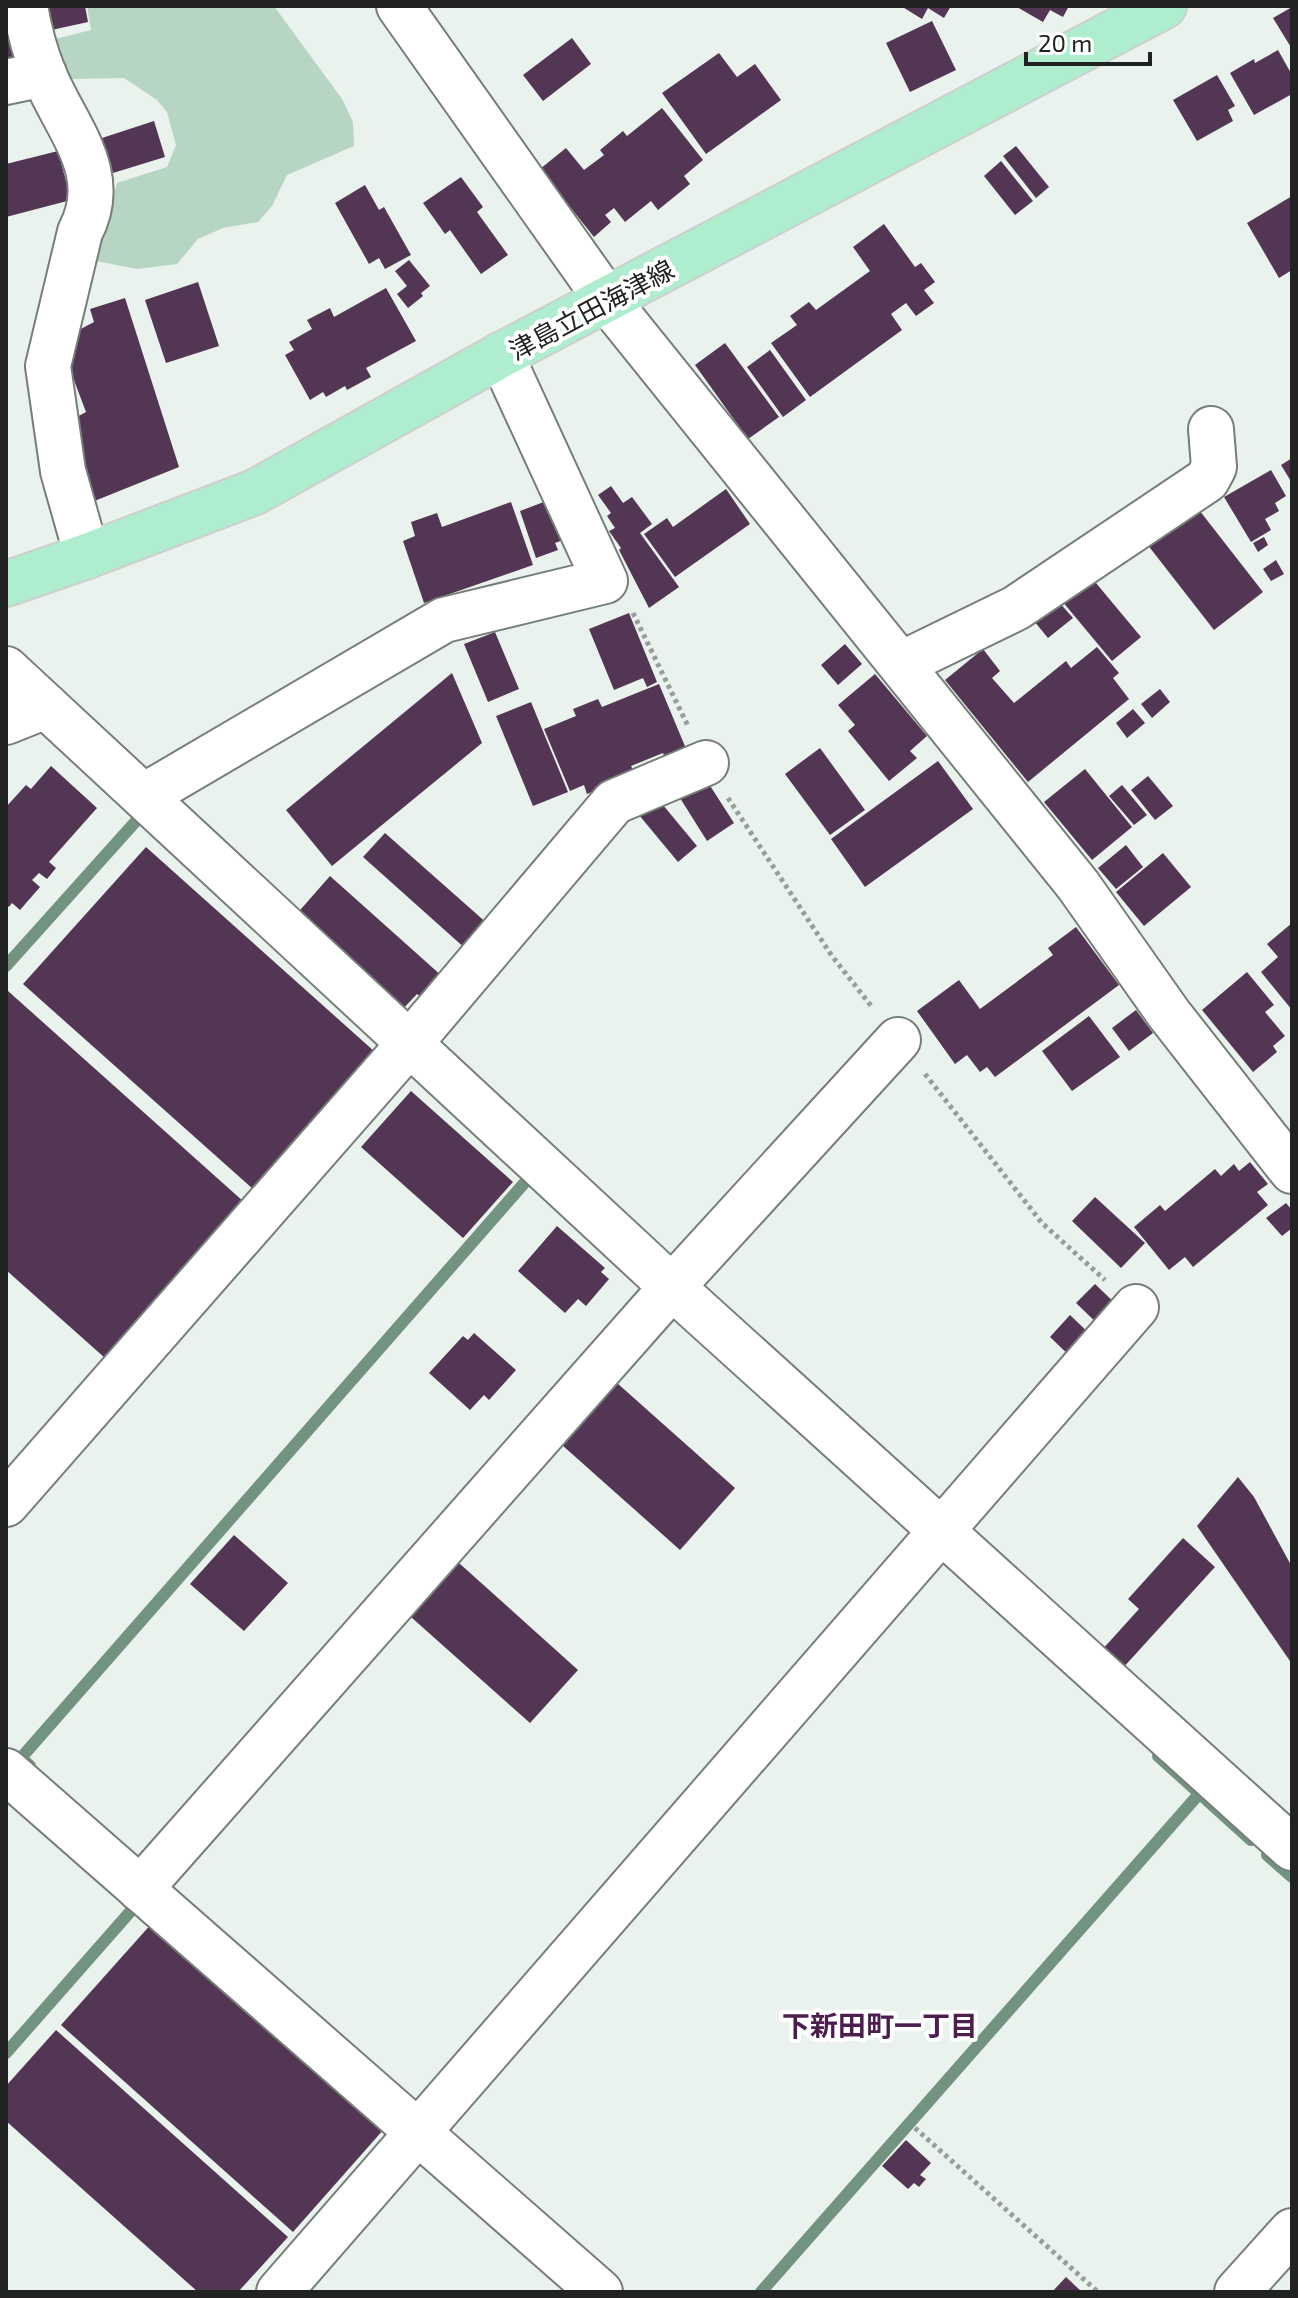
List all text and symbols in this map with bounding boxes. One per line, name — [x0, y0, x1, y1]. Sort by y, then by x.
scale bar — [1026, 16, 1150, 66]
text: 20 m — [1038, 28, 1092, 57]
street label: 津島立田海津線 — [503, 253, 679, 365]
district label: 下新田町一丁目 — [782, 2008, 978, 2042]

